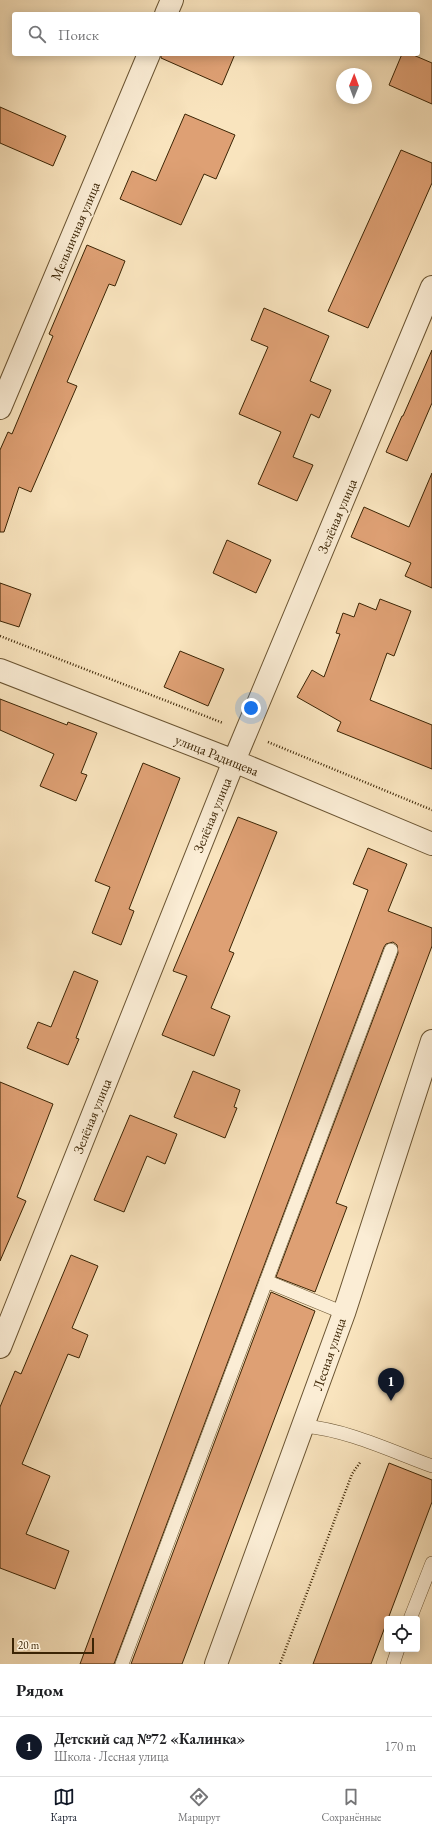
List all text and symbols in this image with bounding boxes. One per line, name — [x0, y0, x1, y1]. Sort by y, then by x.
search box — [12, 12, 420, 56]
icon: search — [26, 23, 48, 45]
text: Поиск — [58, 25, 99, 44]
north arrow — [336, 68, 372, 104]
street label: Мельничная улица — [46, 179, 104, 283]
street label: Зелёная улица — [313, 476, 361, 556]
your location — [241, 698, 261, 718]
street label: улица Радищева — [173, 730, 262, 780]
street label: Зелёная улица — [189, 774, 235, 855]
street label: Зелёная улица — [69, 1075, 115, 1156]
street label: Лесная улица — [308, 1315, 350, 1393]
pin: 1 — [378, 1368, 404, 1401]
map controls — [384, 1616, 420, 1652]
button: locate — [384, 1616, 420, 1652]
scale bar — [12, 1636, 94, 1655]
text: 20 m — [18, 1638, 39, 1652]
text: Рядом — [16, 1679, 64, 1701]
text: Детский сад №72 «Калинка» — [54, 1729, 245, 1748]
text: 1 — [26, 1738, 32, 1755]
text: 170 m — [385, 1738, 416, 1755]
text: Школа · Лесная улица — [54, 1748, 169, 1765]
tab: Карта — [51, 1786, 77, 1824]
tab: Маршрут — [178, 1786, 220, 1824]
tab: Сохранённые — [321, 1786, 381, 1824]

